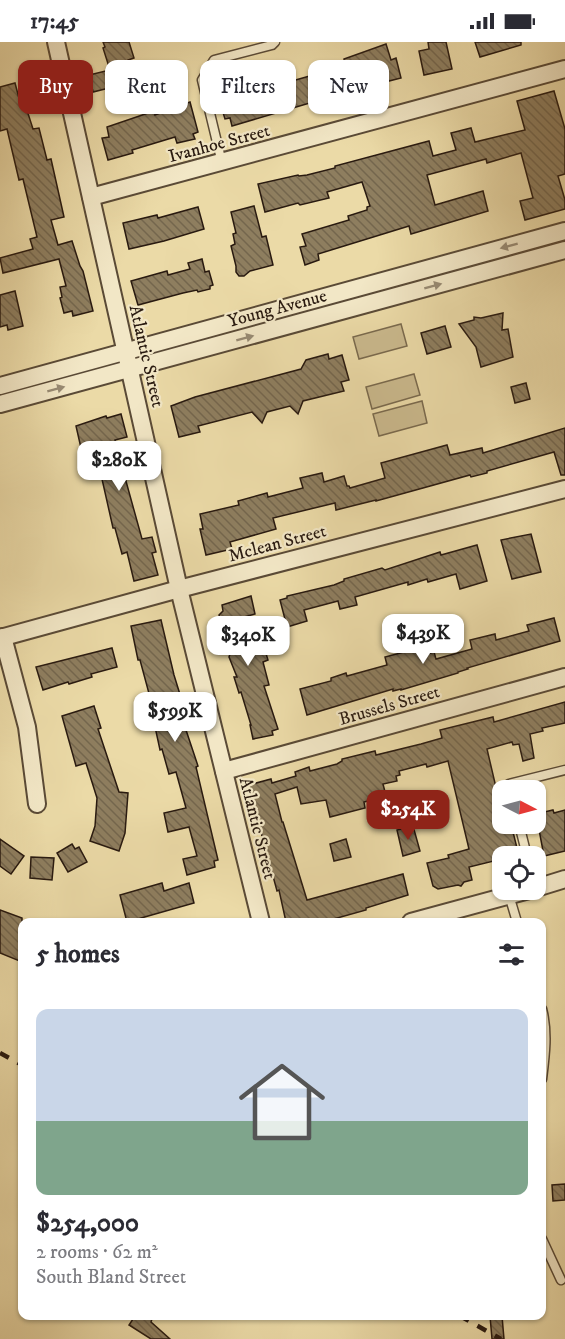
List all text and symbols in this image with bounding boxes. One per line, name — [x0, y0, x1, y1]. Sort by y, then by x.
text: 17:45 — [30, 8, 79, 35]
chip: Buy — [18, 60, 93, 114]
chip: Rent — [105, 60, 188, 114]
chip: Filters — [200, 60, 296, 114]
chip: New — [308, 60, 389, 114]
street label: Ivanhoe Street — [166, 120, 273, 168]
one-way arrow — [499, 242, 518, 252]
one-way arrow — [424, 281, 442, 290]
street label: Young Avenue — [225, 285, 329, 333]
street label: Atlantic Street — [124, 303, 169, 410]
one-way arrow — [236, 333, 254, 342]
one-way arrow — [48, 384, 66, 393]
pin: $280K — [77, 441, 161, 492]
text: $280K — [91, 448, 147, 473]
street label: Mclean Street — [226, 520, 329, 568]
pin: $439K — [381, 614, 465, 665]
pin: $340K — [206, 616, 290, 667]
text: $439K — [396, 621, 450, 646]
text: $340K — [221, 623, 275, 648]
street label: Brussels Street — [336, 681, 443, 731]
pin: $599K — [133, 692, 217, 743]
text: $599K — [148, 699, 202, 724]
street label: Atlantic Street — [234, 775, 280, 882]
north arrow — [492, 780, 546, 834]
map controls — [492, 780, 546, 900]
pin: $254K — [366, 790, 450, 841]
text: $254K — [380, 797, 436, 822]
button: locate — [492, 846, 546, 900]
text: 5 homes — [36, 938, 120, 971]
icon: filters — [495, 938, 528, 971]
icon: home — [228, 1048, 336, 1156]
text: $254,000 — [36, 1207, 139, 1240]
text: 2 rooms · 62 m² — [36, 1240, 158, 1265]
text: South Bland Street — [36, 1265, 186, 1290]

